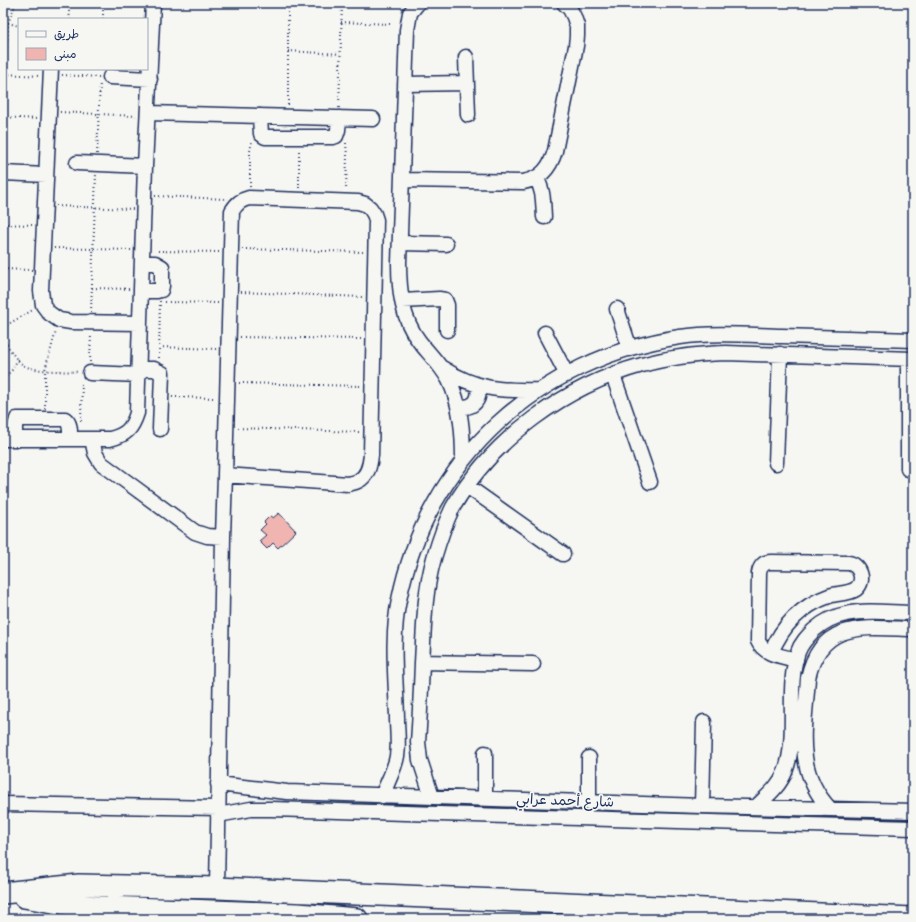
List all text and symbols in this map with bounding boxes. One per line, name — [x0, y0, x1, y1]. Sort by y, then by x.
legend — [18, 18, 148, 70]
text: طريق — [54, 27, 79, 43]
text: مبنى — [54, 47, 77, 63]
street label: شارع أحمد عرابي — [516, 790, 614, 815]

